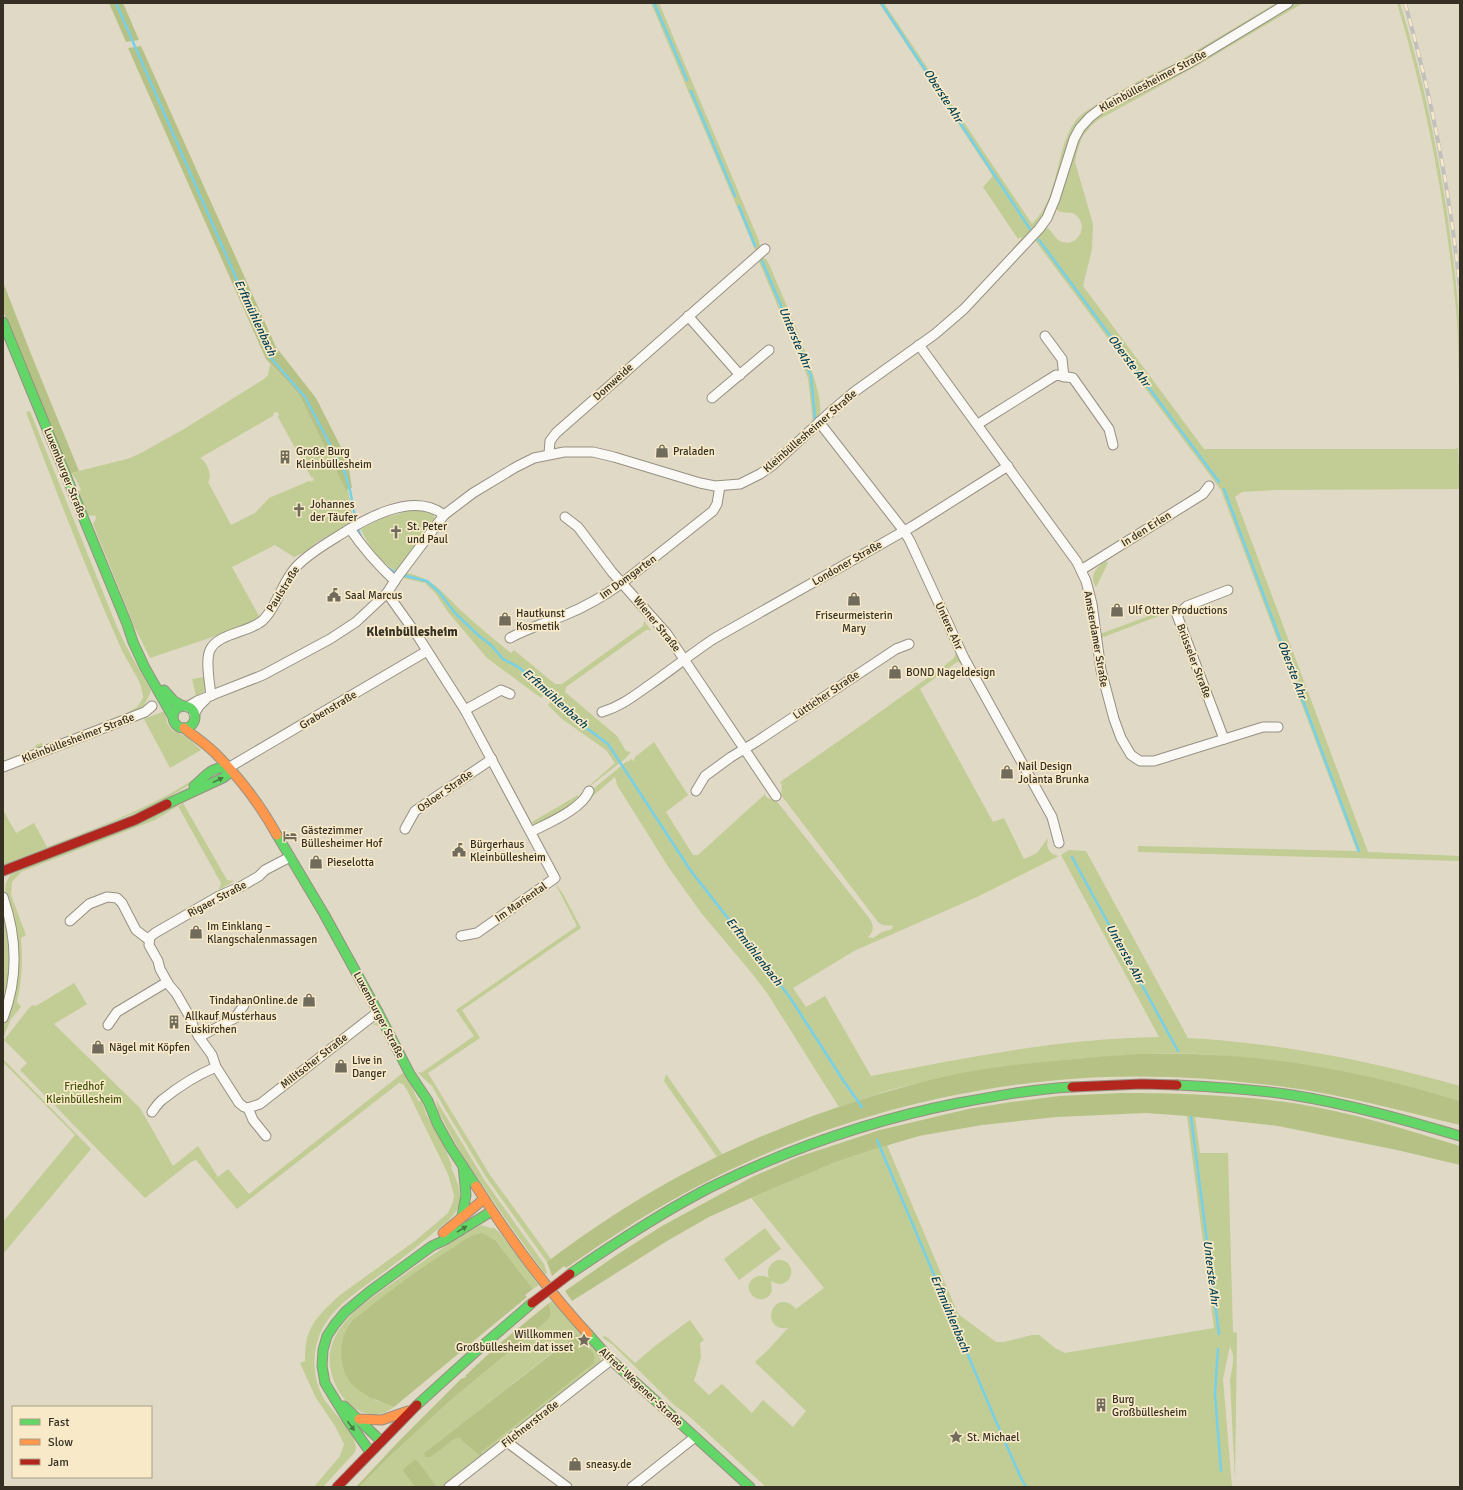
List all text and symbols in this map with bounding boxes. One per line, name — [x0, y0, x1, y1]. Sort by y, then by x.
street label: Kleinbüllesheimer Straße — [1097, 47, 1209, 115]
water label: Oberste Ahr — [920, 66, 967, 127]
water label: Erftmühlenbach — [231, 277, 279, 359]
water label: Unterste Ahr — [775, 305, 815, 372]
water label: Oberste Ahr — [1105, 332, 1154, 391]
street label: Domweide — [590, 361, 636, 403]
street label: Kleinbüllesheimer Straße — [761, 387, 859, 475]
street label: Luxemburger Straße — [41, 426, 89, 520]
shop icon: Praladen — [654, 443, 670, 459]
place label: Große Burg Kleinbüllesheim — [296, 445, 372, 471]
place label: Praladen — [673, 445, 715, 458]
building icon: Große Burg Kleinbüllesheim — [277, 449, 293, 465]
place label: Johannes der Täufer — [310, 498, 358, 524]
church icon: Johannes der Täufer — [291, 502, 307, 518]
street label: In den Erlen — [1119, 509, 1173, 549]
place label: St. Peter und Paul — [407, 520, 448, 546]
church icon: St. Peter und Paul — [388, 524, 404, 540]
street label: Londoner Straße — [810, 538, 884, 588]
street label: Im Domgarten — [597, 552, 659, 602]
street label: Paulstraße — [264, 564, 302, 614]
public building icon: Saal Marcus — [326, 587, 342, 603]
place label: Saal Marcus — [345, 589, 402, 602]
street label: Amsterdamer Straße — [1081, 590, 1111, 688]
shop icon: Friseurmeisterin Mary — [846, 591, 862, 607]
street label: Wiener Straße — [631, 594, 683, 654]
street label: Untere Ahr — [932, 600, 966, 652]
shop icon: Ulf Otter Productions — [1109, 602, 1125, 618]
place label: Ulf Otter Productions — [1128, 604, 1228, 617]
place label: Hautkunst Kosmetik — [516, 607, 565, 633]
place label: Friseurmeisterin Mary — [815, 609, 893, 635]
shop icon: Hautkunst Kosmetik — [497, 611, 513, 627]
street label: Brüsseler Straße — [1174, 622, 1214, 700]
district label: Kleinbüllesheim — [366, 624, 458, 640]
water label: Oberste Ahr — [1274, 639, 1310, 703]
shop icon: BOND Nageldesign — [887, 664, 903, 680]
water label: Erftmühlenbach — [519, 666, 591, 733]
place label: BOND Nageldesign — [906, 666, 995, 679]
street label: Lütticher Straße — [790, 668, 862, 722]
street label: Grabenstraße — [297, 688, 359, 732]
street label: Kleinbüllesheimer Straße — [20, 710, 136, 766]
place label: Nail Design Jolanta Brunka — [1018, 760, 1089, 786]
shop icon: Nail Design Jolanta Brunka — [999, 764, 1015, 780]
street label: Osloer Straße — [415, 767, 475, 815]
one-way arrow — [212, 777, 224, 783]
place label: Gästezimmer Büllesheimer Hof — [301, 824, 384, 850]
hotel icon: Gästezimmer Büllesheimer Hof — [282, 828, 298, 844]
place label: Bürgerhaus Kleinbüllesheim — [470, 838, 546, 864]
public building icon: Bürgerhaus Kleinbüllesheim — [451, 842, 467, 858]
shop icon: Pieselotta — [308, 854, 324, 870]
place label: Pieselotta — [327, 856, 374, 869]
street label: Rigaer Straße — [185, 878, 249, 920]
street label: Im Mariental — [493, 879, 549, 925]
water label: Erftmühlenbach — [723, 915, 786, 990]
place label: Im Einklang – Klangschalenmassagen — [207, 920, 317, 946]
water label: Unterste Ahr — [1103, 922, 1148, 988]
shop icon: Im Einklang – Klangschalenmassagen — [188, 924, 204, 940]
street label: Luxemburger Straße — [351, 970, 407, 1060]
shop icon: TindahanOnline.de — [301, 992, 317, 1008]
place label: TindahanOnline.de — [210, 994, 298, 1007]
place label: Allkauf Musterhaus Euskirchen — [185, 1010, 277, 1036]
building icon: Allkauf Musterhaus Euskirchen — [166, 1014, 182, 1030]
street label: Militscher Straße — [278, 1031, 350, 1091]
shop icon: Nägel mit Köpfen — [90, 1039, 106, 1055]
place label: Nägel mit Köpfen — [109, 1041, 190, 1054]
place label: Live in Danger — [352, 1054, 386, 1080]
shop icon: Live in Danger — [333, 1058, 349, 1074]
park label: Friedhof Kleinbüllesheim — [46, 1080, 122, 1106]
one-way arrow — [457, 1225, 467, 1233]
water label: Unterste Ahr — [1200, 1240, 1223, 1308]
water label: Erftmühlenbach — [927, 1273, 973, 1355]
place label: Willkommen Großbüllesheim dat isset — [456, 1328, 573, 1354]
place icon: Willkommen Großbüllesheim dat isset — [576, 1332, 592, 1348]
street label: Alfred-Wegener-Straße — [596, 1345, 686, 1429]
place label: Burg Großbüllesheim — [1112, 1393, 1187, 1419]
building icon: Burg Großbüllesheim — [1093, 1397, 1109, 1413]
street label: Filchnerstraße — [499, 1398, 561, 1450]
legend — [12, 1406, 152, 1478]
text: Fast — [48, 1415, 69, 1430]
one-way arrow — [347, 1421, 355, 1431]
place icon: St. Michael — [948, 1429, 964, 1445]
place label: St. Michael — [967, 1431, 1020, 1444]
text: Slow — [48, 1435, 73, 1450]
text: Jam — [48, 1455, 69, 1470]
shop icon: sneasy.de — [567, 1456, 583, 1472]
place label: sneasy.de — [586, 1458, 631, 1471]

